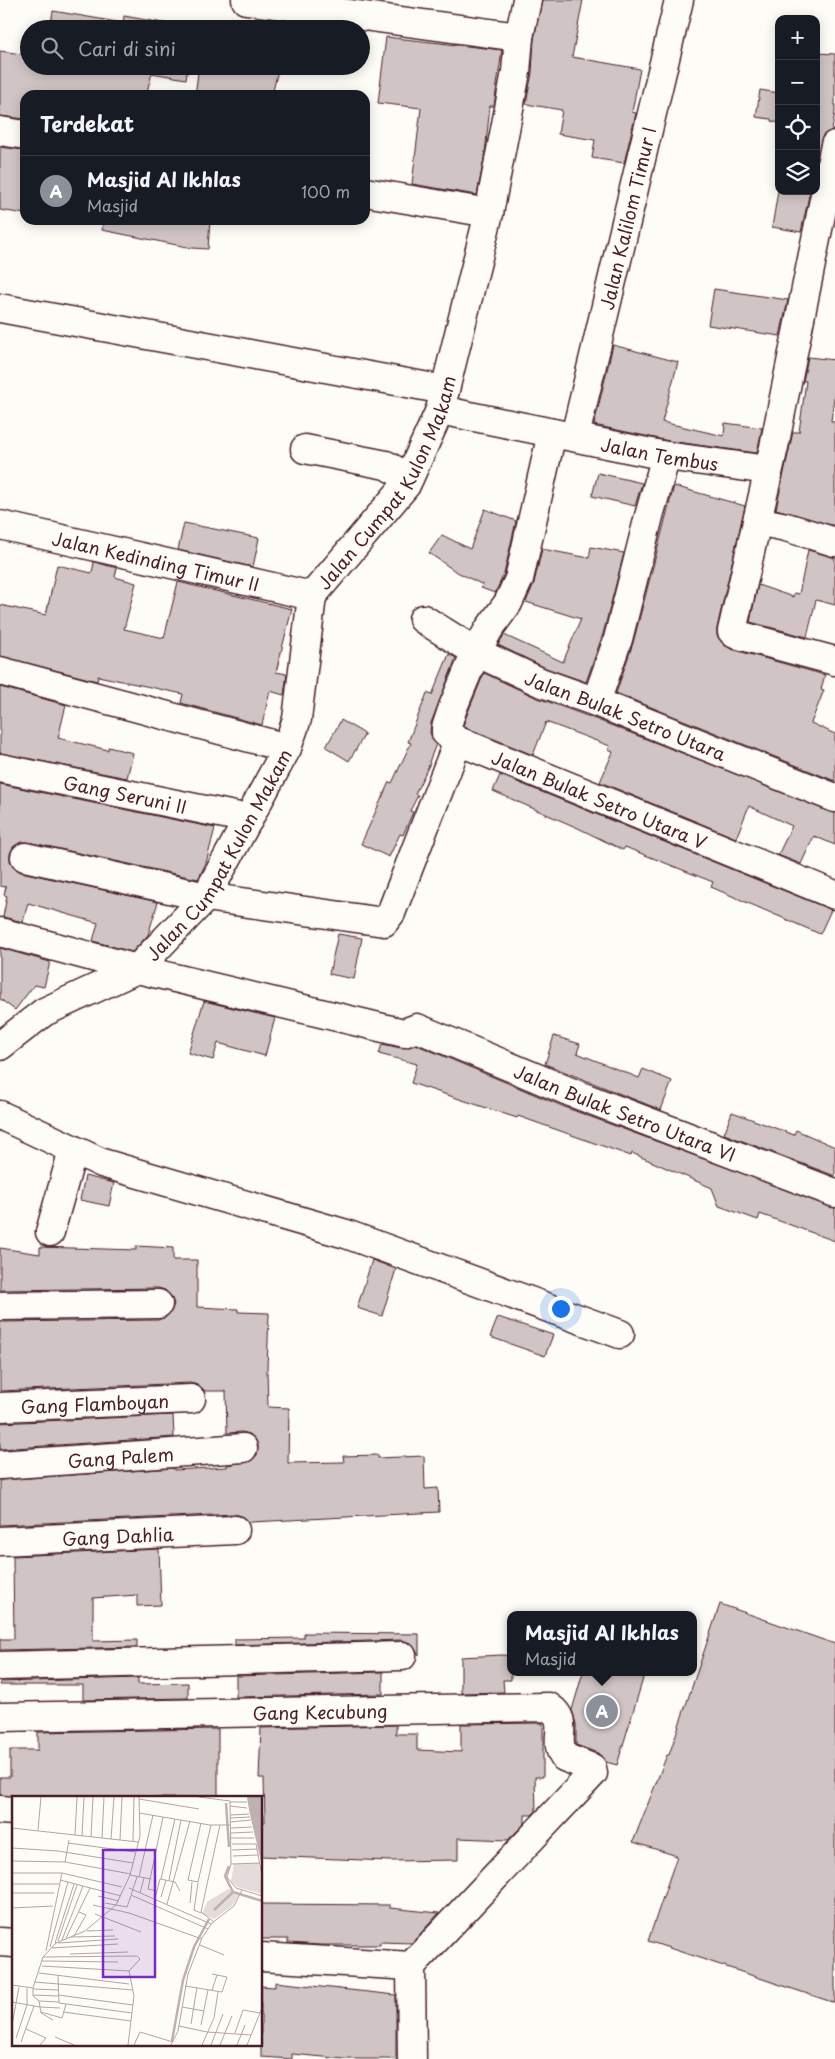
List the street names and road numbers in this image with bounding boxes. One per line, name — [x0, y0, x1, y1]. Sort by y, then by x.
street label: Jalan Kalilom Timur I — [592, 124, 662, 312]
street label: Jalan Cumpat Kulon Makam — [310, 372, 462, 595]
street label: Jalan Tembus — [599, 430, 720, 477]
street label: Jalan Kedinding Timur II — [50, 524, 262, 597]
street label: Jalan Bulak Setro Utara — [521, 663, 731, 767]
street label: Jalan Bulak Setro Utara V — [488, 743, 711, 855]
street label: Jalan Cumpat Kulon Makam — [139, 744, 298, 966]
street label: Gang Seruni II — [61, 768, 190, 819]
street label: Jalan Bulak Setro Utara VI — [510, 1057, 740, 1167]
street label: Gang Flamboyan — [20, 1386, 170, 1420]
street label: Gang Palem — [67, 1439, 175, 1474]
street label: Gang Dahlia — [61, 1519, 174, 1552]
street label: Gang Kecubung — [252, 1696, 388, 1726]

